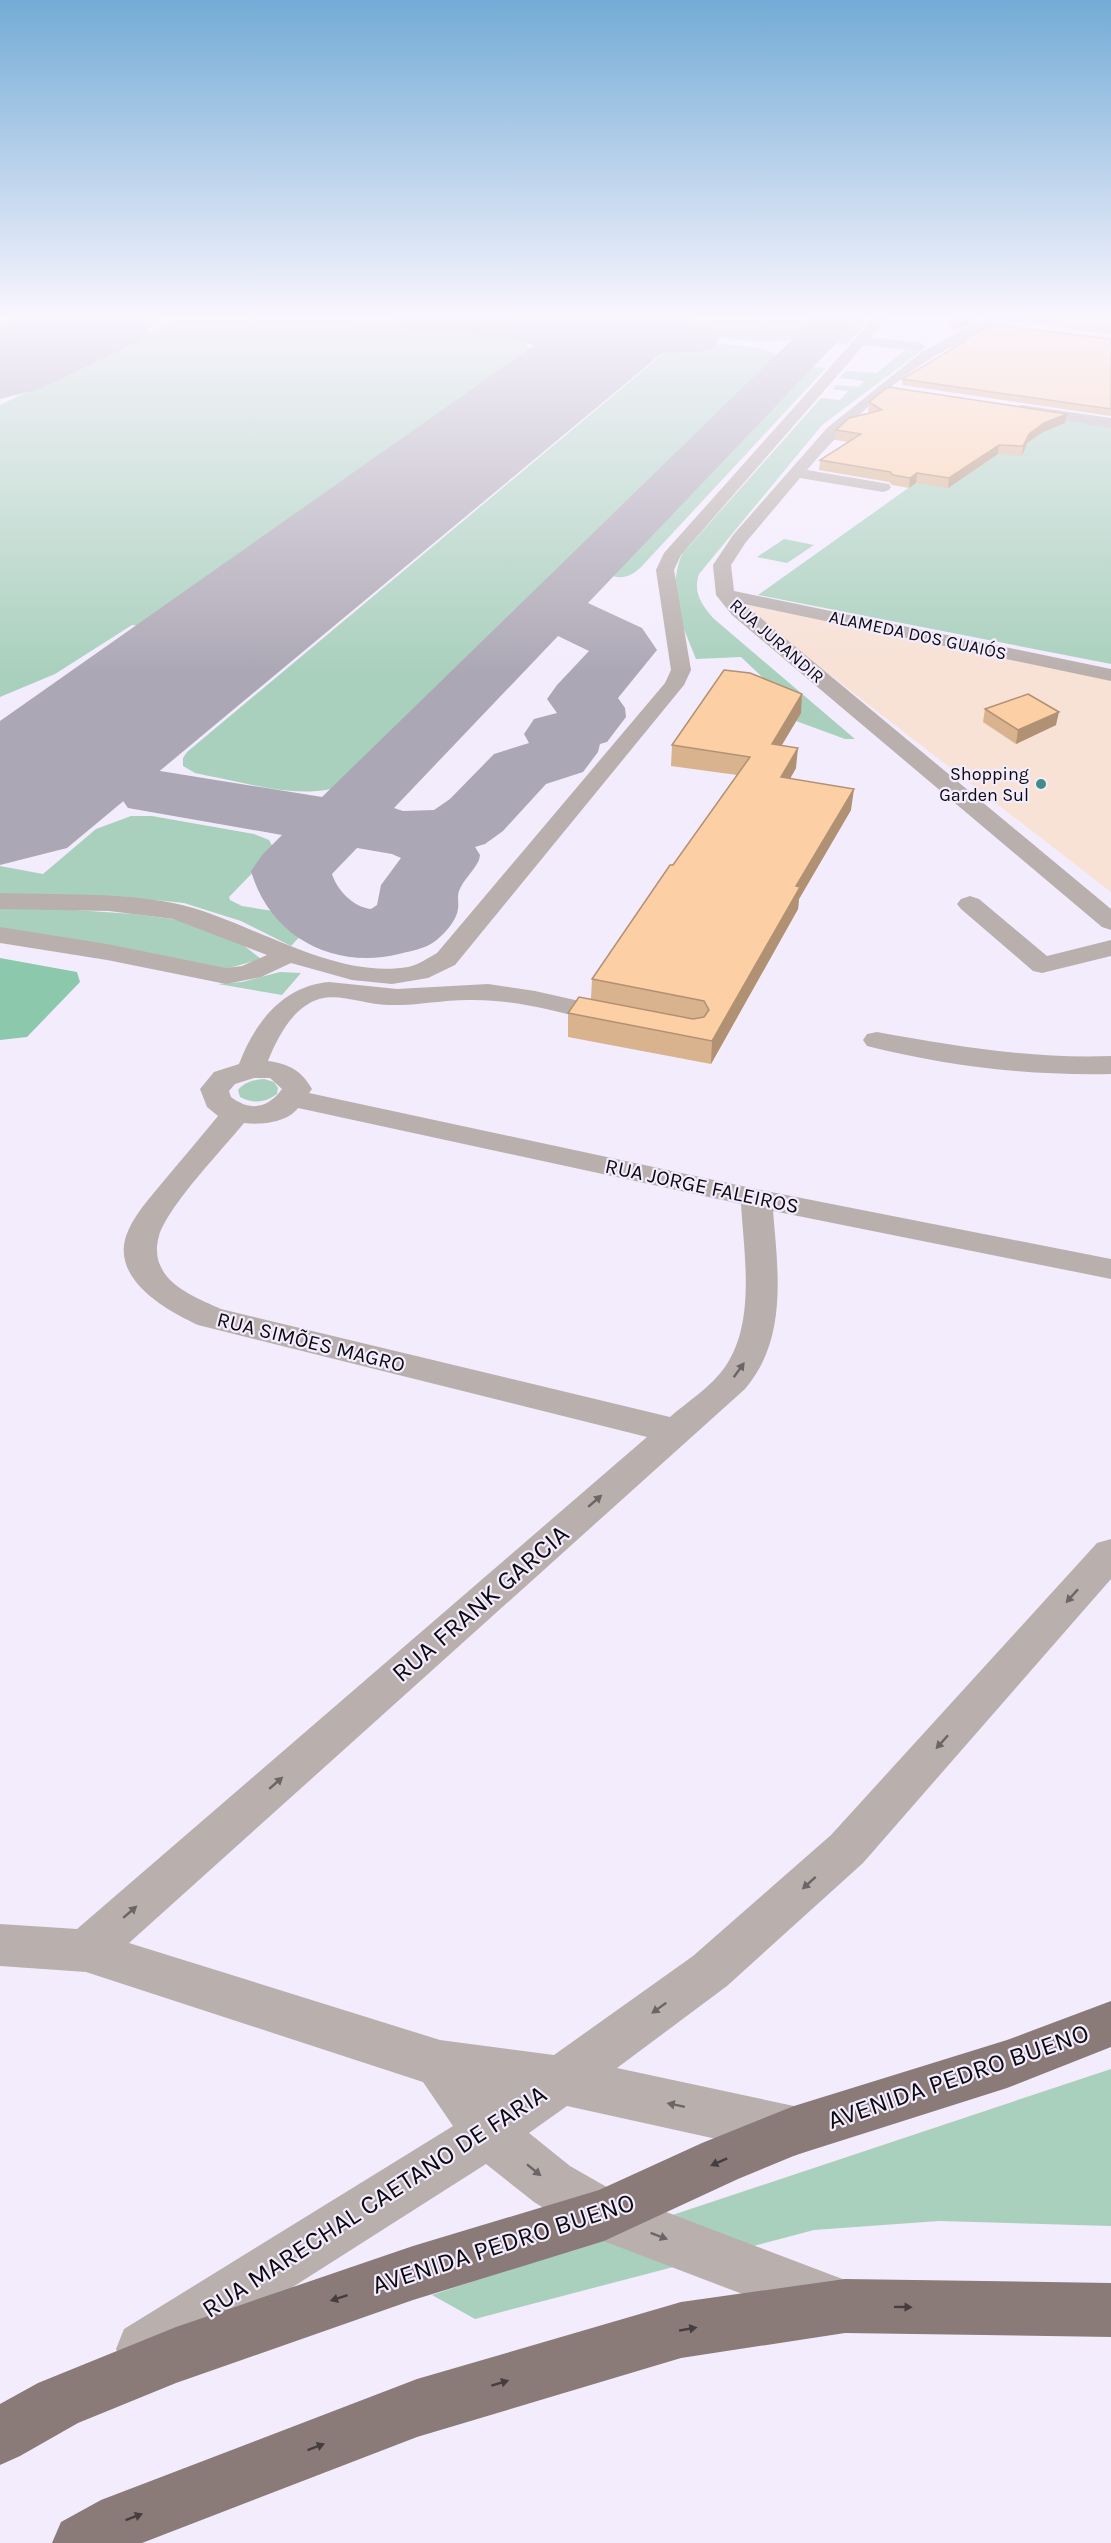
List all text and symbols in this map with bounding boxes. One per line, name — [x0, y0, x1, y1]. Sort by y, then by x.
street label: RUA JURANDIR — [725, 594, 829, 688]
street label: ALAMEDA DOS GUAIÓS — [827, 604, 1009, 665]
place label: Shopping Garden Sul — [939, 763, 1029, 806]
marker: Shopping Garden Sul — [1034, 777, 1048, 791]
street label: RUA JORGE FALEIROS — [603, 1154, 801, 1218]
street label: RUA SIMÕES MAGRO — [215, 1307, 407, 1377]
one-way arrow — [733, 1363, 745, 1379]
one-way arrow — [587, 1495, 602, 1508]
street label: RUA FRANK GARCIA — [386, 1518, 575, 1689]
one-way arrow — [1066, 1588, 1079, 1603]
one-way arrow — [936, 1734, 949, 1749]
one-way arrow — [268, 1777, 283, 1790]
one-way arrow — [801, 1876, 816, 1890]
one-way arrow — [122, 1905, 137, 1919]
one-way arrow — [651, 2002, 667, 2014]
street label: AVENIDA PEDRO BUENO — [824, 2017, 1093, 2136]
street label: RUA MARECHAL CAETANO DE FARIA — [196, 2078, 552, 2325]
one-way arrow — [666, 2100, 685, 2110]
one-way arrow — [710, 2157, 728, 2167]
one-way arrow — [526, 2163, 541, 2175]
street label: AVENIDA PEDRO BUENO — [368, 2186, 638, 2301]
one-way arrow — [650, 2231, 668, 2241]
one-way arrow — [330, 2294, 348, 2303]
one-way arrow — [894, 2302, 913, 2312]
one-way arrow — [678, 2324, 697, 2333]
one-way arrow — [491, 2378, 509, 2387]
one-way arrow — [307, 2442, 325, 2451]
one-way arrow — [125, 2511, 143, 2521]

